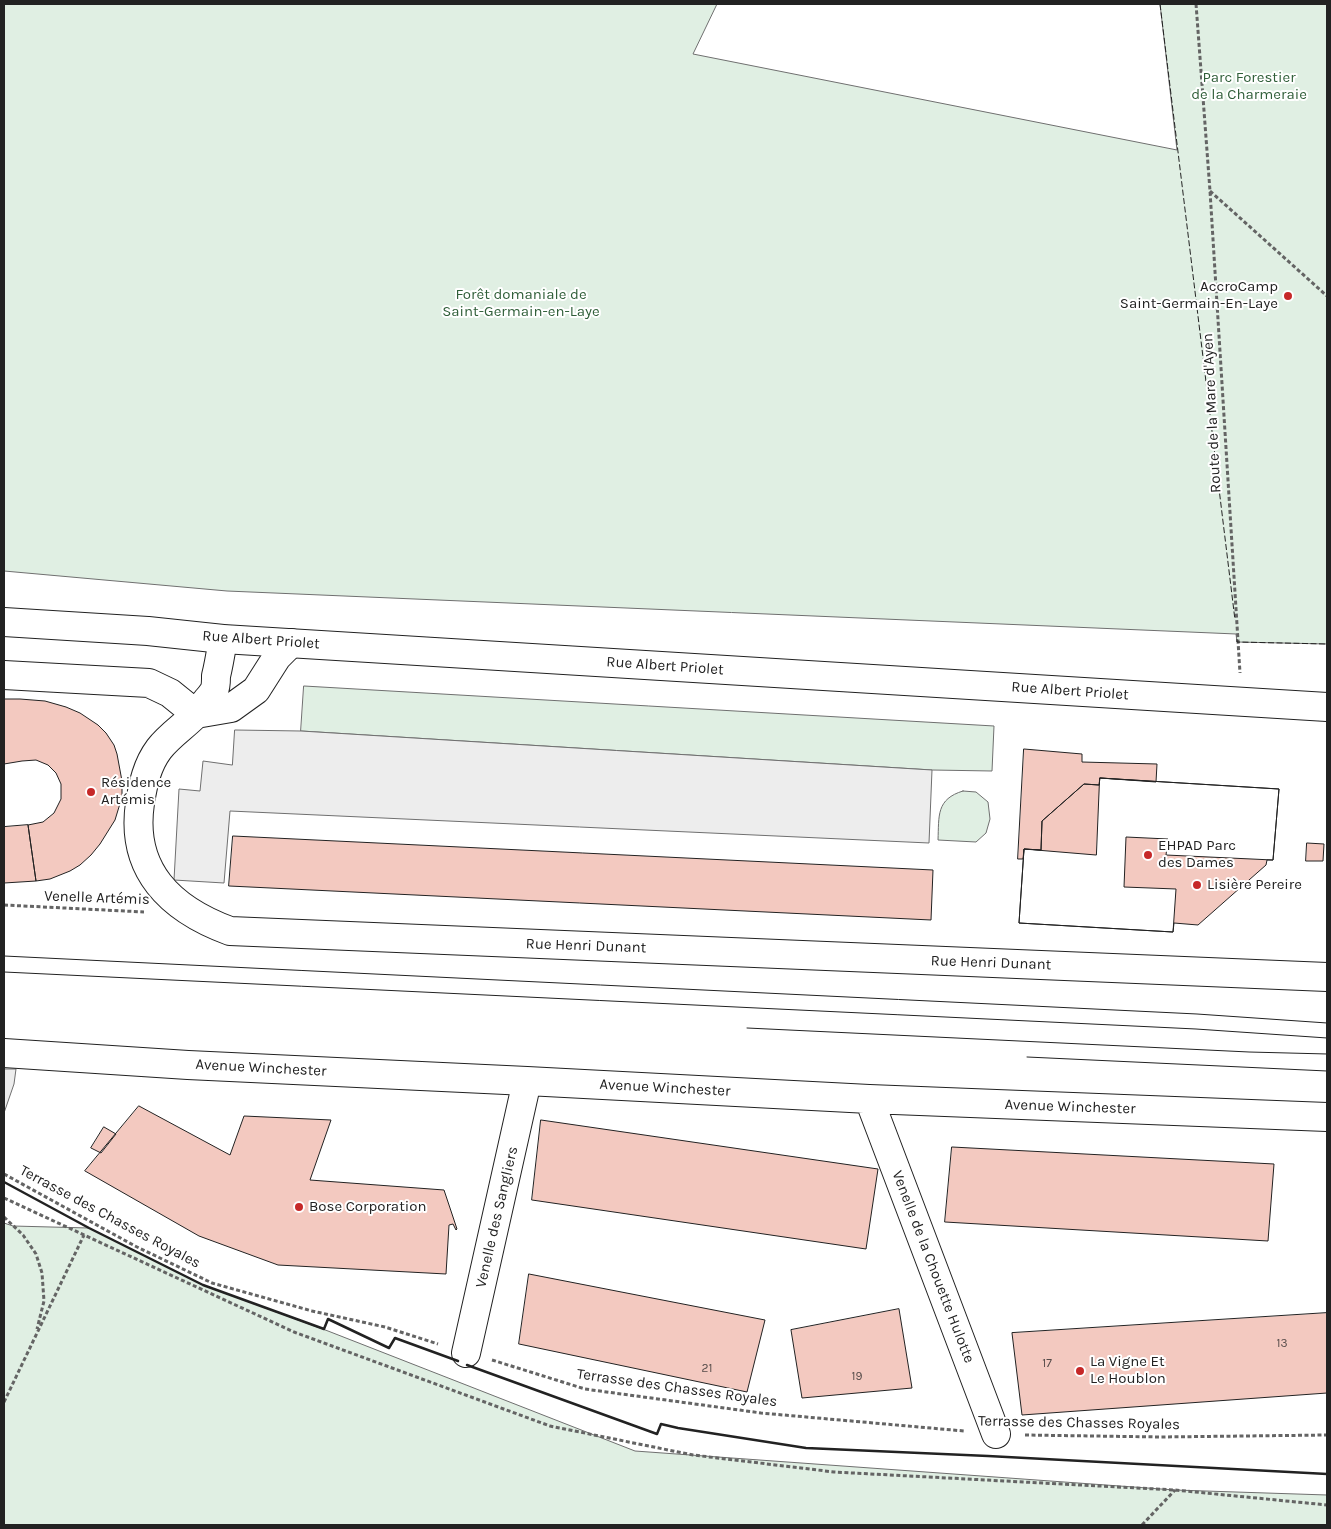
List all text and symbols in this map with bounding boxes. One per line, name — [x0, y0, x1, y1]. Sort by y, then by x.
park label: Parc Forestier de la Charmeraie — [1191, 69, 1307, 104]
place label: AccroCamp Saint-Germain-En-Laye — [1120, 278, 1278, 313]
park label: Forêt domaniale de Saint-Germain-en-Laye — [442, 286, 600, 321]
marker: AccroCamp Saint-Germain-En-Laye — [1282, 290, 1294, 302]
street label: Route de la Mare d'Ayen — [1199, 333, 1225, 493]
street label: Rue Albert Priolet — [202, 627, 320, 653]
street label: Rue Albert Priolet — [606, 653, 724, 679]
street label: Rue Albert Priolet — [1011, 678, 1129, 704]
place label: Résidence Artémis — [101, 774, 171, 809]
marker: Résidence Artémis — [85, 786, 97, 798]
place label: EHPAD Parc des Dames — [1158, 837, 1236, 872]
marker: EHPAD Parc des Dames — [1142, 849, 1154, 861]
place label: Lisière Pereire — [1207, 876, 1302, 894]
marker: Lisière Pereire — [1191, 879, 1203, 891]
street label: Venelle Artémis — [44, 887, 150, 909]
street label: Rue Henri Dunant — [525, 935, 647, 957]
street label: Rue Henri Dunant — [930, 952, 1052, 974]
street label: Avenue Winchester — [195, 1056, 327, 1080]
street label: Avenue Winchester — [599, 1076, 731, 1100]
street label: Avenue Winchester — [1004, 1096, 1136, 1118]
street label: Venelle des Sangliers — [472, 1145, 522, 1289]
street label: Terrasse des Chasses Royales — [17, 1162, 203, 1272]
street label: Venelle de la Chouette Hulotte — [888, 1168, 978, 1366]
place label: Bose Corporation — [309, 1198, 426, 1216]
marker: Bose Corporation — [293, 1201, 305, 1213]
house number: 13 — [1276, 1337, 1288, 1351]
place label: La Vigne Et Le Houblon — [1090, 1353, 1166, 1388]
house number: 17 — [1042, 1357, 1052, 1371]
house number: 21 — [702, 1362, 712, 1376]
street label: Terrasse des Chasses Royales — [576, 1365, 778, 1411]
marker: La Vigne Et Le Houblon — [1074, 1365, 1086, 1377]
house number: 19 — [852, 1370, 862, 1384]
street label: Terrasse des Chasses Royales — [978, 1412, 1180, 1434]

